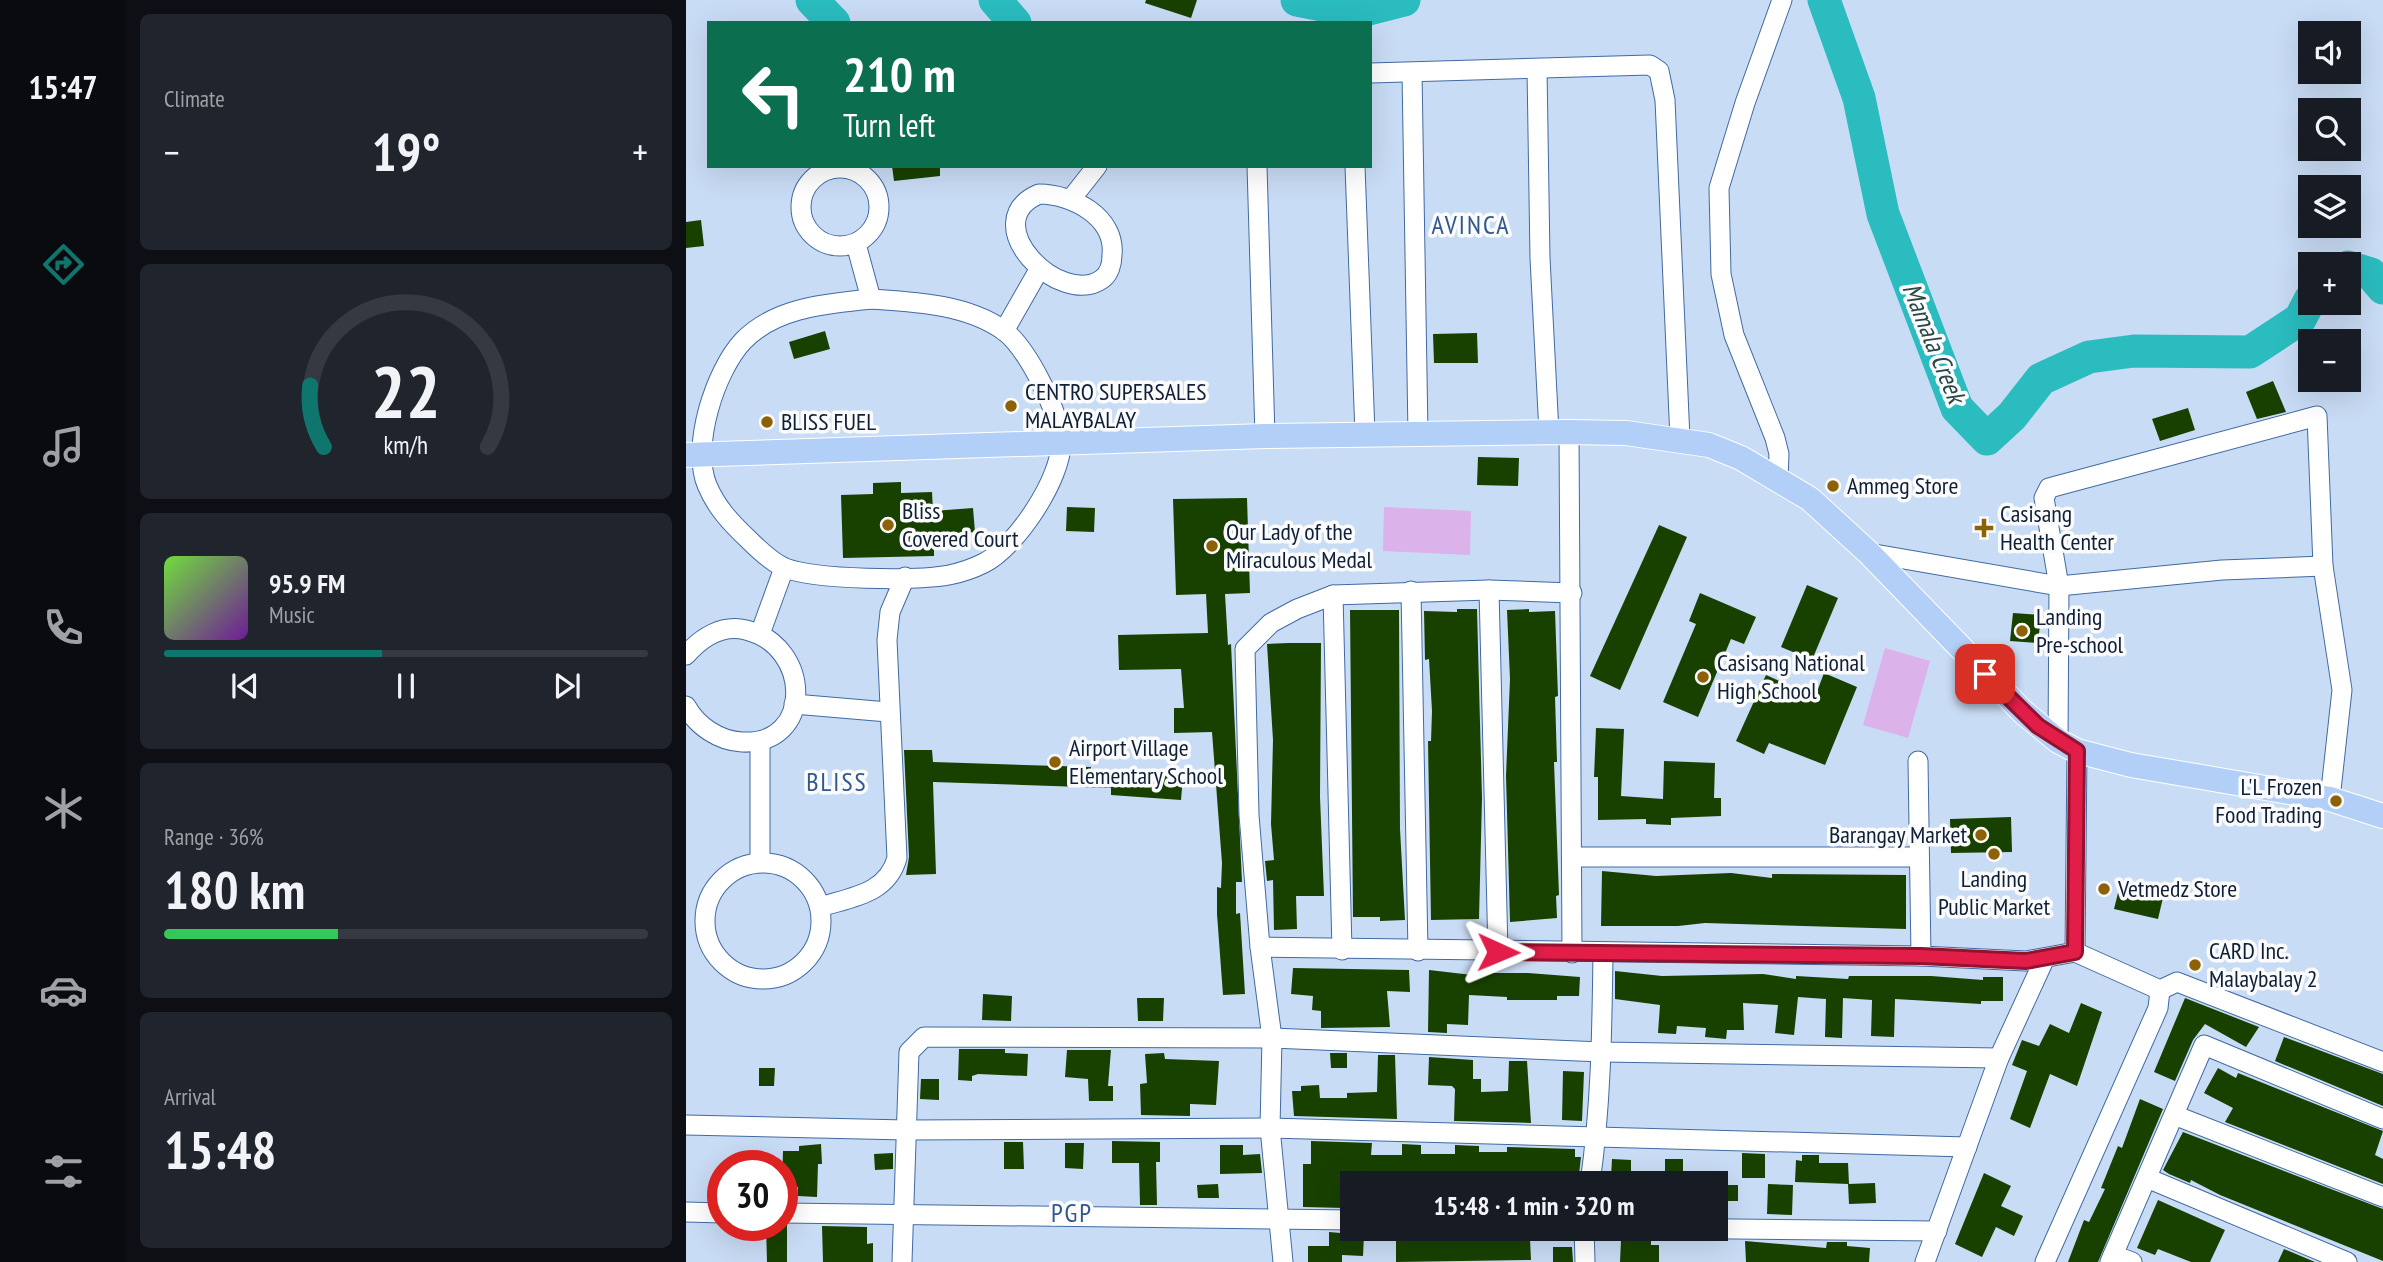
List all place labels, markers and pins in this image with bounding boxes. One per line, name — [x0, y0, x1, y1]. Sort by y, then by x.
place label: CENTRO SUPERSALES MALAYBALAY — [1025, 376, 1207, 435]
marker: CENTRO SUPERSALES MALAYBALAY — [1003, 398, 1019, 414]
place label: BLISS FUEL — [781, 406, 876, 437]
marker: BLISS FUEL — [759, 414, 775, 430]
place label: Ammeg Store — [1847, 470, 1958, 501]
marker: Ammeg Store — [1825, 478, 1841, 494]
place label: Bliss Covered Court — [902, 495, 1019, 554]
place label: Casisang Health Center — [2000, 498, 2114, 557]
place label: Our Lady of the Miraculous Medal — [1226, 516, 1372, 575]
marker: Bliss Covered Court — [880, 517, 896, 533]
marker: Casisang Health Center — [1974, 518, 1994, 538]
marker: Our Lady of the Miraculous Medal — [1204, 538, 1220, 554]
place label: Landing Pre-school — [2036, 601, 2124, 660]
marker: Landing Pre-school — [2014, 623, 2030, 639]
pin — [1955, 644, 2015, 704]
place label: Casisang National High School — [1717, 647, 1865, 706]
marker: Casisang National High School — [1695, 669, 1711, 685]
place label: Airport Village Elementary School — [1069, 732, 1223, 791]
marker: Airport Village Elementary School — [1047, 754, 1063, 770]
place label: L'L Frozen Food Trading — [2215, 771, 2322, 830]
marker: L'L Frozen Food Trading — [2328, 793, 2344, 809]
place label: Barangay Market — [1829, 819, 1967, 850]
marker: Barangay Market — [1973, 827, 1989, 843]
marker: Landing Public Market — [1986, 846, 2002, 862]
place label: Landing Public Market — [1938, 863, 2050, 922]
place label: Vetmedz Store — [2117, 873, 2237, 904]
marker: Vetmedz Store — [2096, 881, 2112, 897]
place label: CARD Inc. Malaybalay 2 — [2209, 935, 2318, 994]
marker: CARD Inc. Malaybalay 2 — [2187, 957, 2203, 973]

